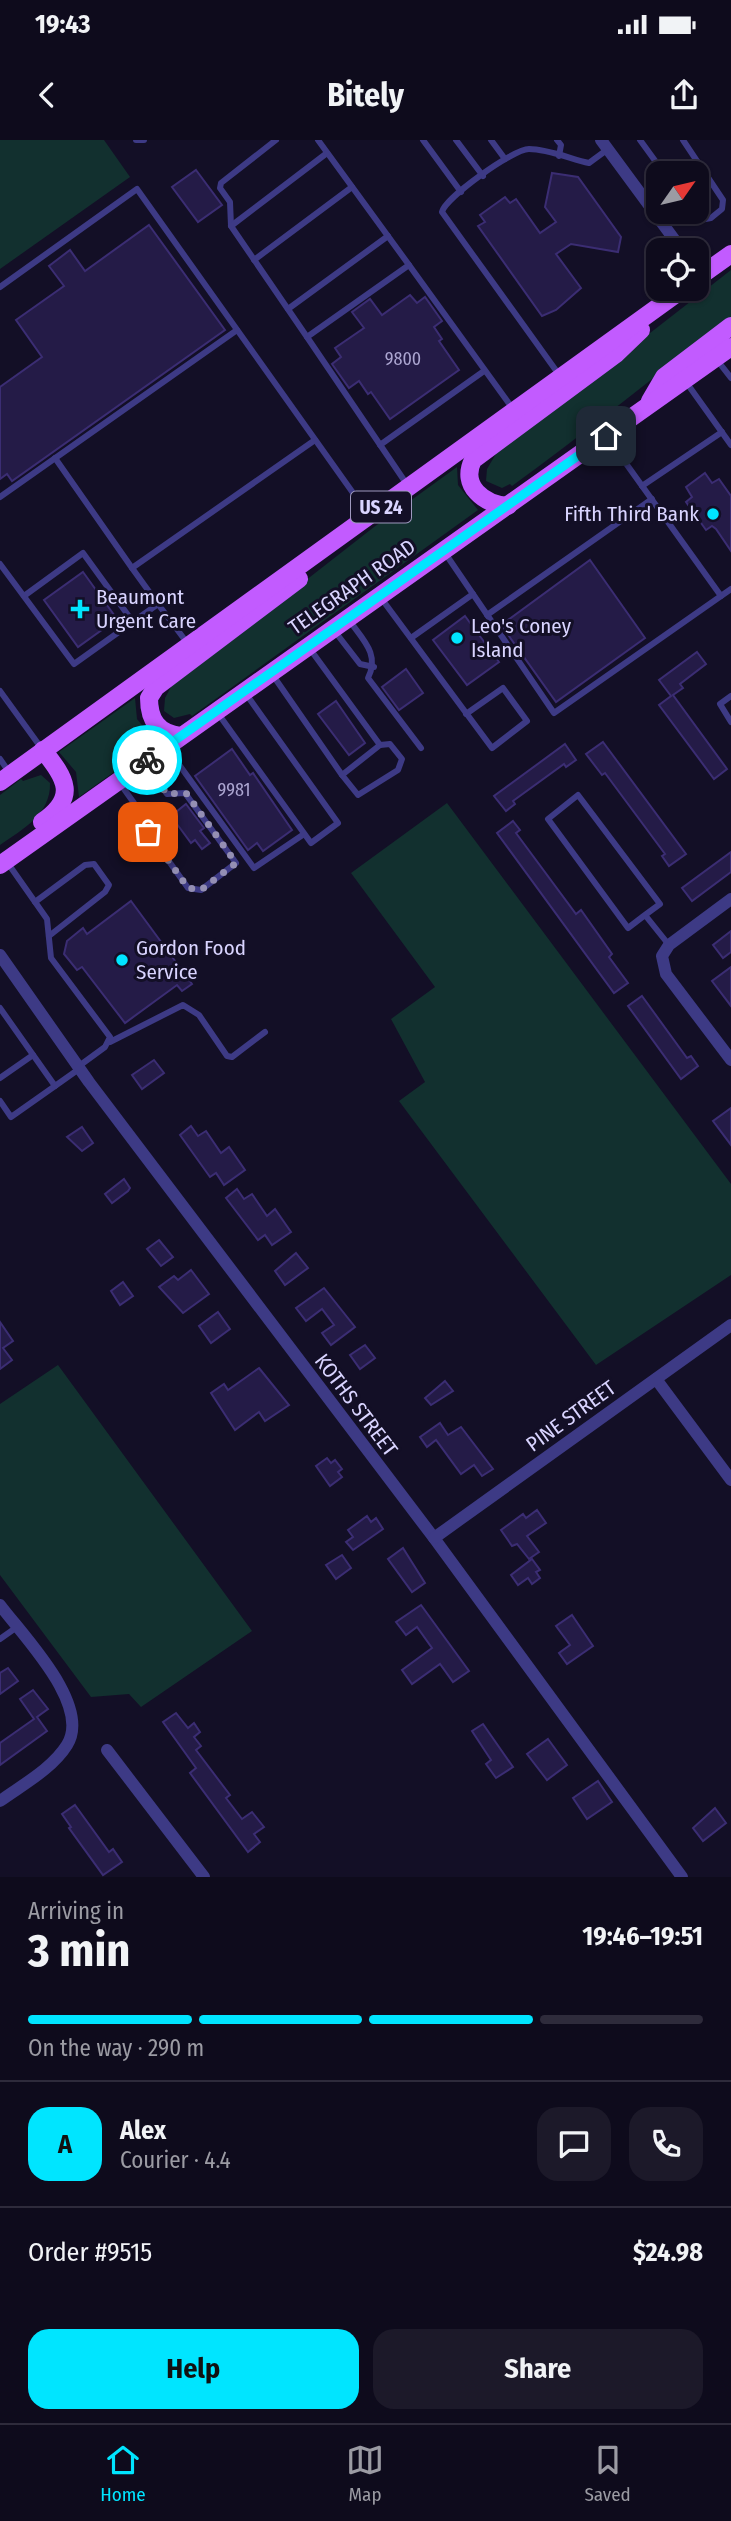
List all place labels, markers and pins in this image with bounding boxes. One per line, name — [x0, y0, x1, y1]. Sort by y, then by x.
pin — [576, 406, 636, 466]
place label: Fifth Third Bank — [564, 501, 699, 527]
marker: Fifth Third Bank — [705, 506, 721, 522]
place label: Beaumont Urgent Care — [96, 584, 196, 634]
marker: Beaumont Urgent Care — [70, 599, 90, 619]
place label: Leo's Coney Island — [471, 613, 572, 663]
marker: Leo's Coney Island — [449, 630, 465, 646]
pin — [118, 802, 178, 862]
place label: Gordon Food Service — [136, 935, 246, 985]
marker: Gordon Food Service — [114, 952, 130, 968]

